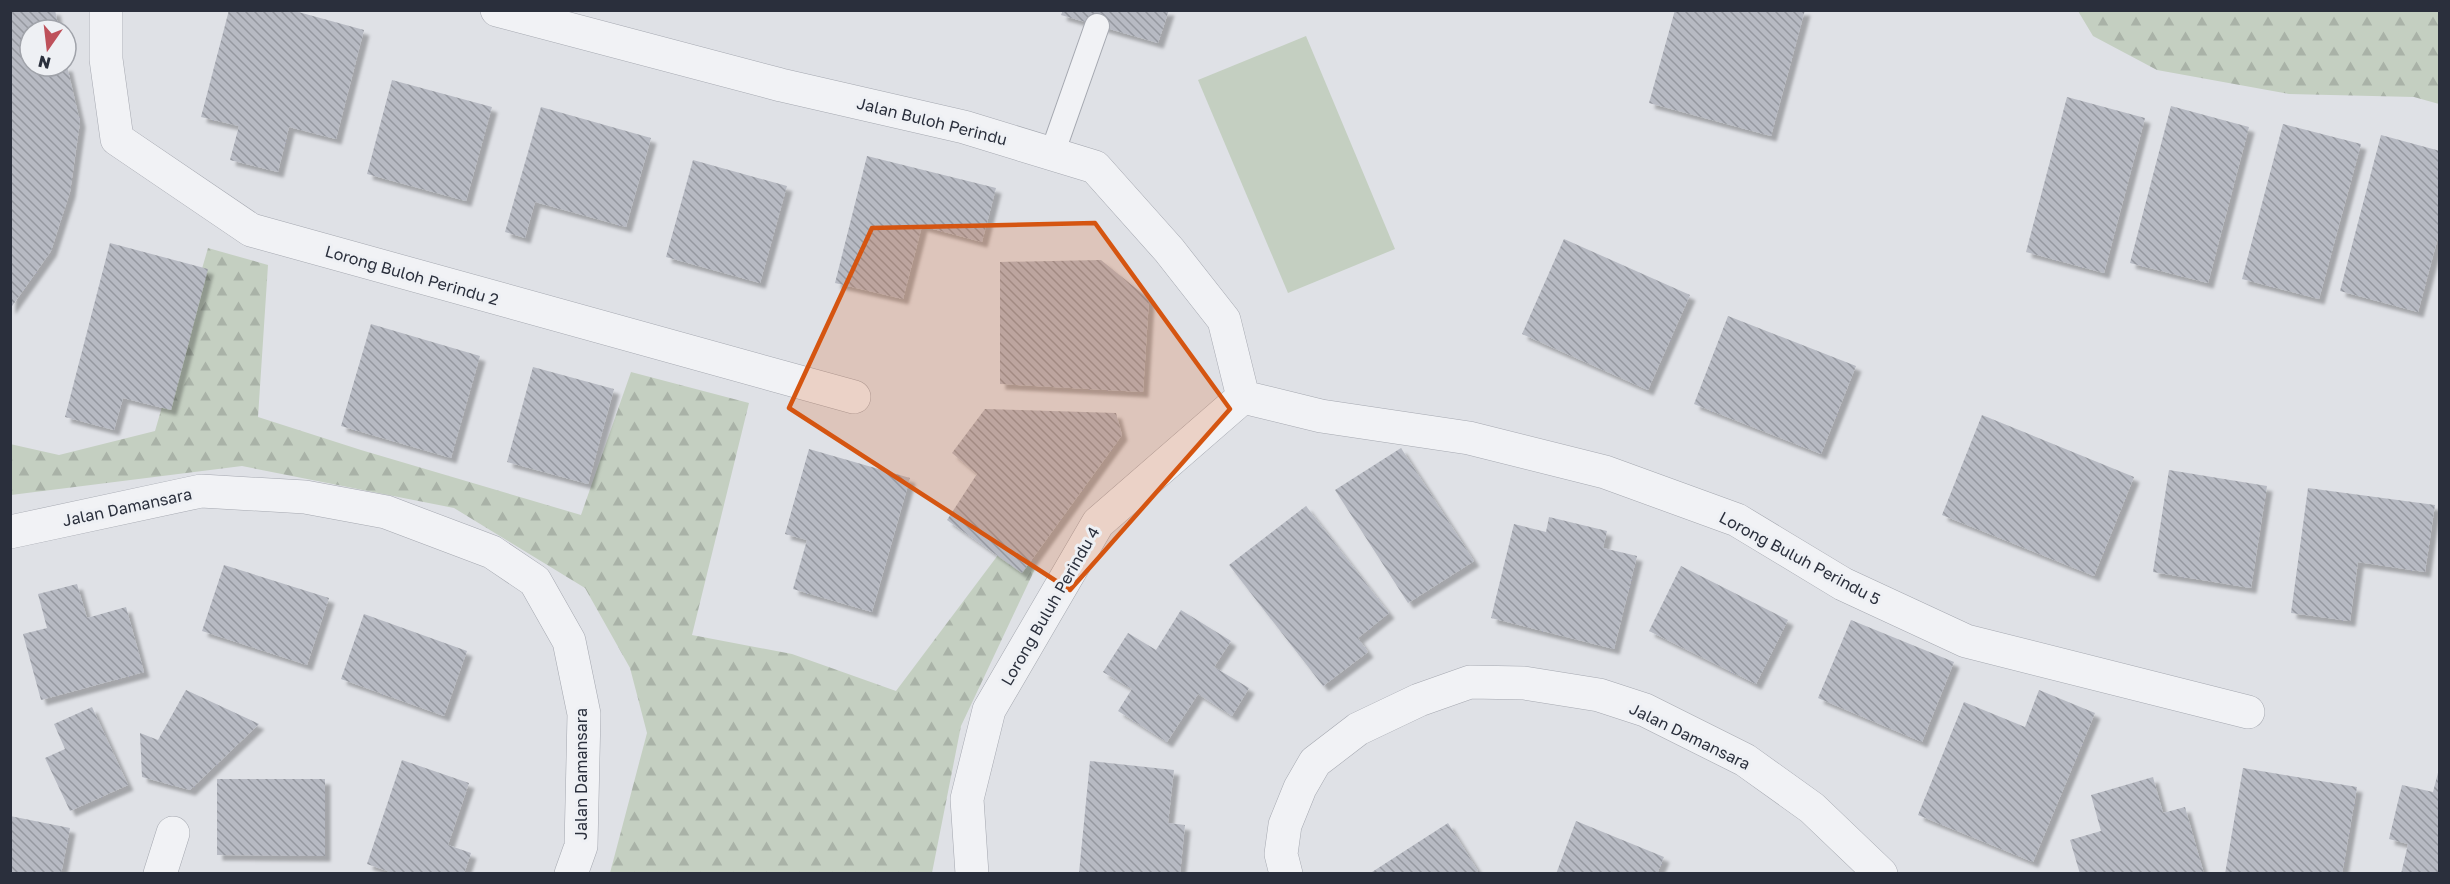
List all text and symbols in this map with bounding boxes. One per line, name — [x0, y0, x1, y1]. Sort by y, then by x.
north arrow — [18, 18, 78, 78]
text: N — [36, 51, 53, 74]
street label: Jalan Buloh Perindu — [855, 93, 1009, 149]
street label: Lorong Buloh Perindu 2 — [323, 241, 501, 309]
street label: Jalan Damansara — [60, 484, 194, 530]
street label: Lorong Buluh Perindu 5 — [1716, 507, 1884, 609]
street label: Lorong Buluh Perindu 4 — [996, 523, 1104, 689]
street label: Jalan Damansara — [1626, 698, 1754, 774]
street label: Jalan Damansara — [571, 708, 591, 840]

